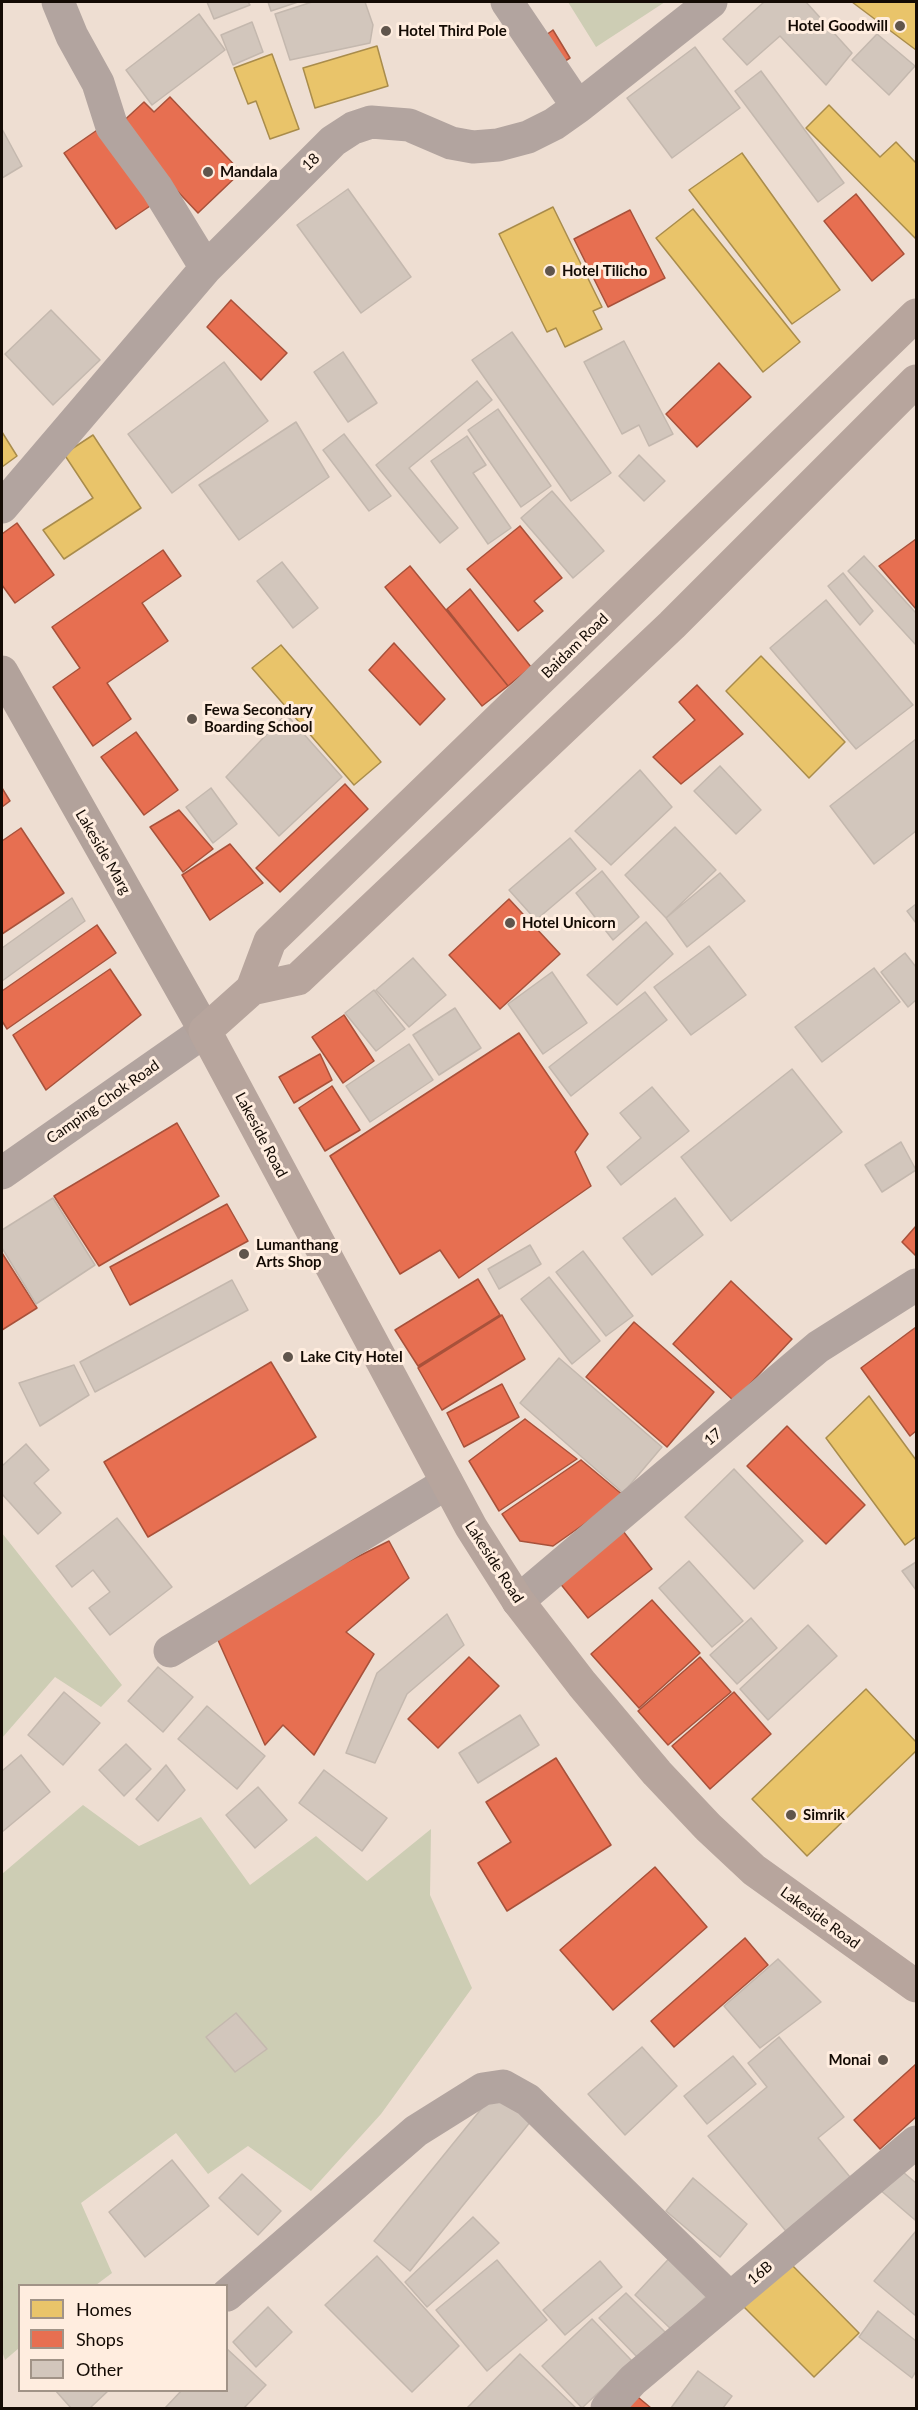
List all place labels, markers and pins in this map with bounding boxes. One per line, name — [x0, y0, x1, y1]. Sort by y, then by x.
place label: Hotel Goodwill — [787, 17, 888, 35]
marker: Hotel Goodwill — [893, 19, 907, 33]
place label: Hotel Third Pole — [398, 22, 507, 40]
marker: Hotel Third Pole — [379, 24, 393, 38]
place label: Mandala — [220, 163, 278, 181]
marker: Mandala — [201, 165, 215, 179]
place label: Hotel Tilicho — [562, 262, 647, 280]
marker: Hotel Tilicho — [543, 264, 557, 278]
place label: Fewa Secondary Boarding School — [204, 701, 313, 736]
marker: Fewa Secondary Boarding School — [185, 712, 199, 726]
place label: Hotel Unicorn — [522, 914, 616, 932]
marker: Hotel Unicorn — [503, 916, 517, 930]
place label: Lumanthang Arts Shop — [256, 1236, 338, 1271]
marker: Lumanthang Arts Shop — [237, 1247, 251, 1261]
place label: Lake City Hotel — [300, 1348, 403, 1366]
marker: Lake City Hotel — [281, 1350, 295, 1364]
place label: Simrik — [803, 1806, 845, 1824]
marker: Simrik — [784, 1808, 798, 1822]
place label: Monai — [829, 2051, 871, 2069]
marker: Monai — [876, 2053, 890, 2067]

